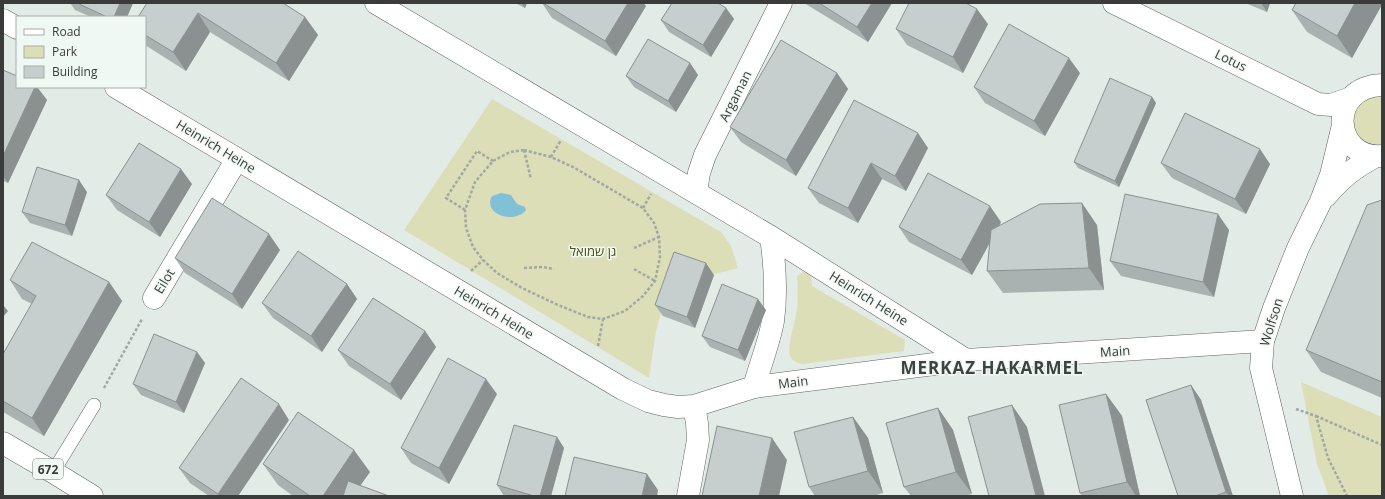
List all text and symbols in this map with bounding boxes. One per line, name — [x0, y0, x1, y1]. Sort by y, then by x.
legend — [16, 16, 146, 88]
text: Road — [52, 23, 81, 40]
text: Park — [52, 43, 78, 60]
street label: Lotus — [1212, 45, 1250, 75]
text: Building — [52, 63, 98, 80]
street label: Argaman — [714, 67, 756, 125]
street label: Heinrich Heine — [173, 115, 259, 177]
park label: גן שמואל — [570, 242, 616, 260]
street label: Eilot — [150, 265, 179, 297]
street label: Heinrich Heine — [826, 267, 912, 329]
street label: Heinrich Heine — [451, 281, 537, 343]
street label: Wolfson — [1255, 296, 1287, 348]
street label: Main — [1099, 341, 1131, 361]
district label: MERKAZ HAKARMEL — [900, 356, 1084, 379]
street label: Main — [777, 371, 809, 393]
road number: 672 — [33, 459, 63, 479]

